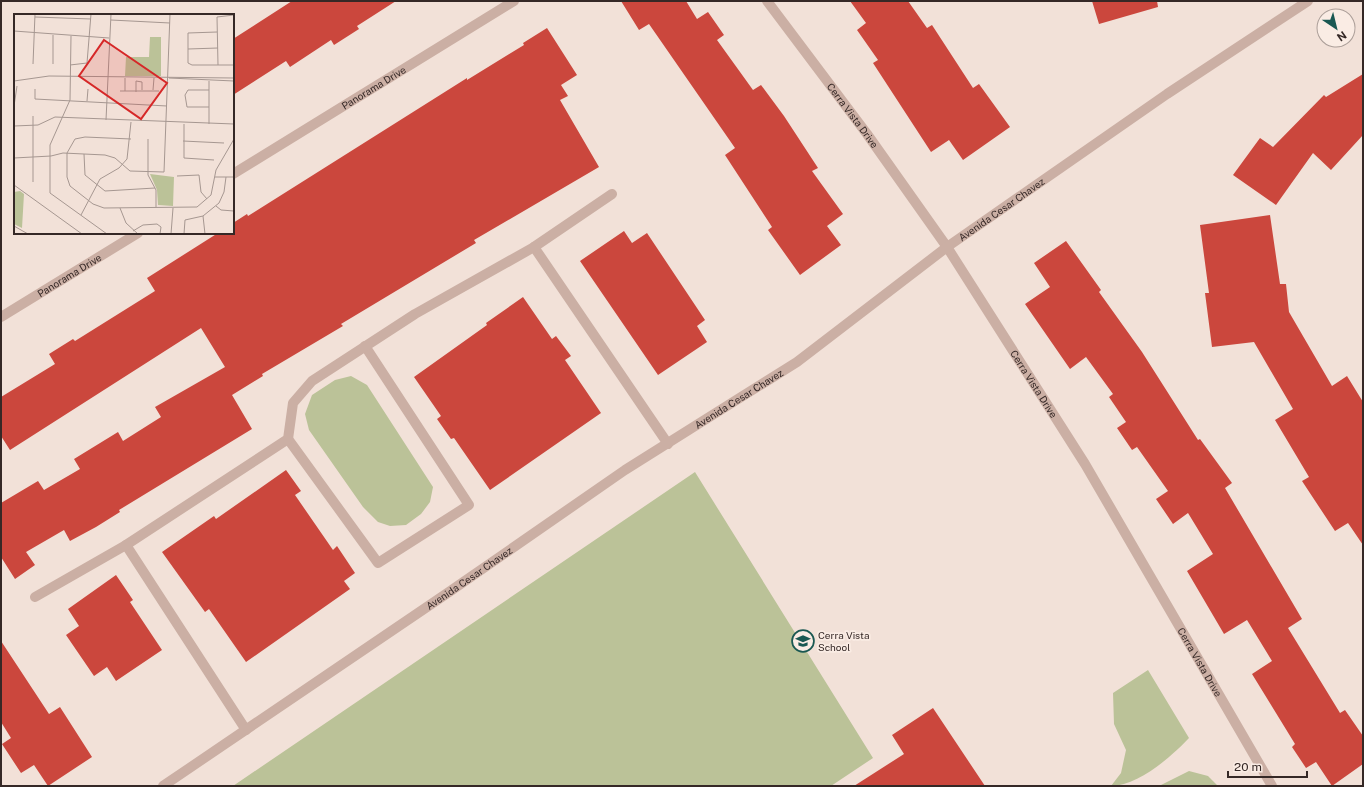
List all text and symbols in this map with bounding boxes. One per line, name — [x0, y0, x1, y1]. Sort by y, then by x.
north arrow — [1316, 8, 1356, 48]
inset map — [14, 14, 234, 234]
text: N — [1335, 29, 1349, 44]
street label: Panorama Drive — [339, 63, 408, 112]
street label: Cerra Vista Drive — [825, 81, 881, 150]
street label: Avenida Cesar Chavez — [956, 175, 1047, 243]
street label: Panorama Drive — [35, 251, 104, 299]
street label: Cerra Vista Drive — [1008, 348, 1060, 420]
street label: Avenida Cesar Chavez — [692, 366, 785, 431]
street label: Avenida Cesar Chavez — [424, 544, 515, 612]
street label: Cerra Vista Drive — [1175, 625, 1225, 699]
school or university icon: Cerra Vista School — [790, 628, 816, 654]
place label: Cerra Vista School — [818, 629, 869, 653]
scale bar — [1228, 753, 1307, 779]
text: 20 m — [1234, 760, 1262, 774]

